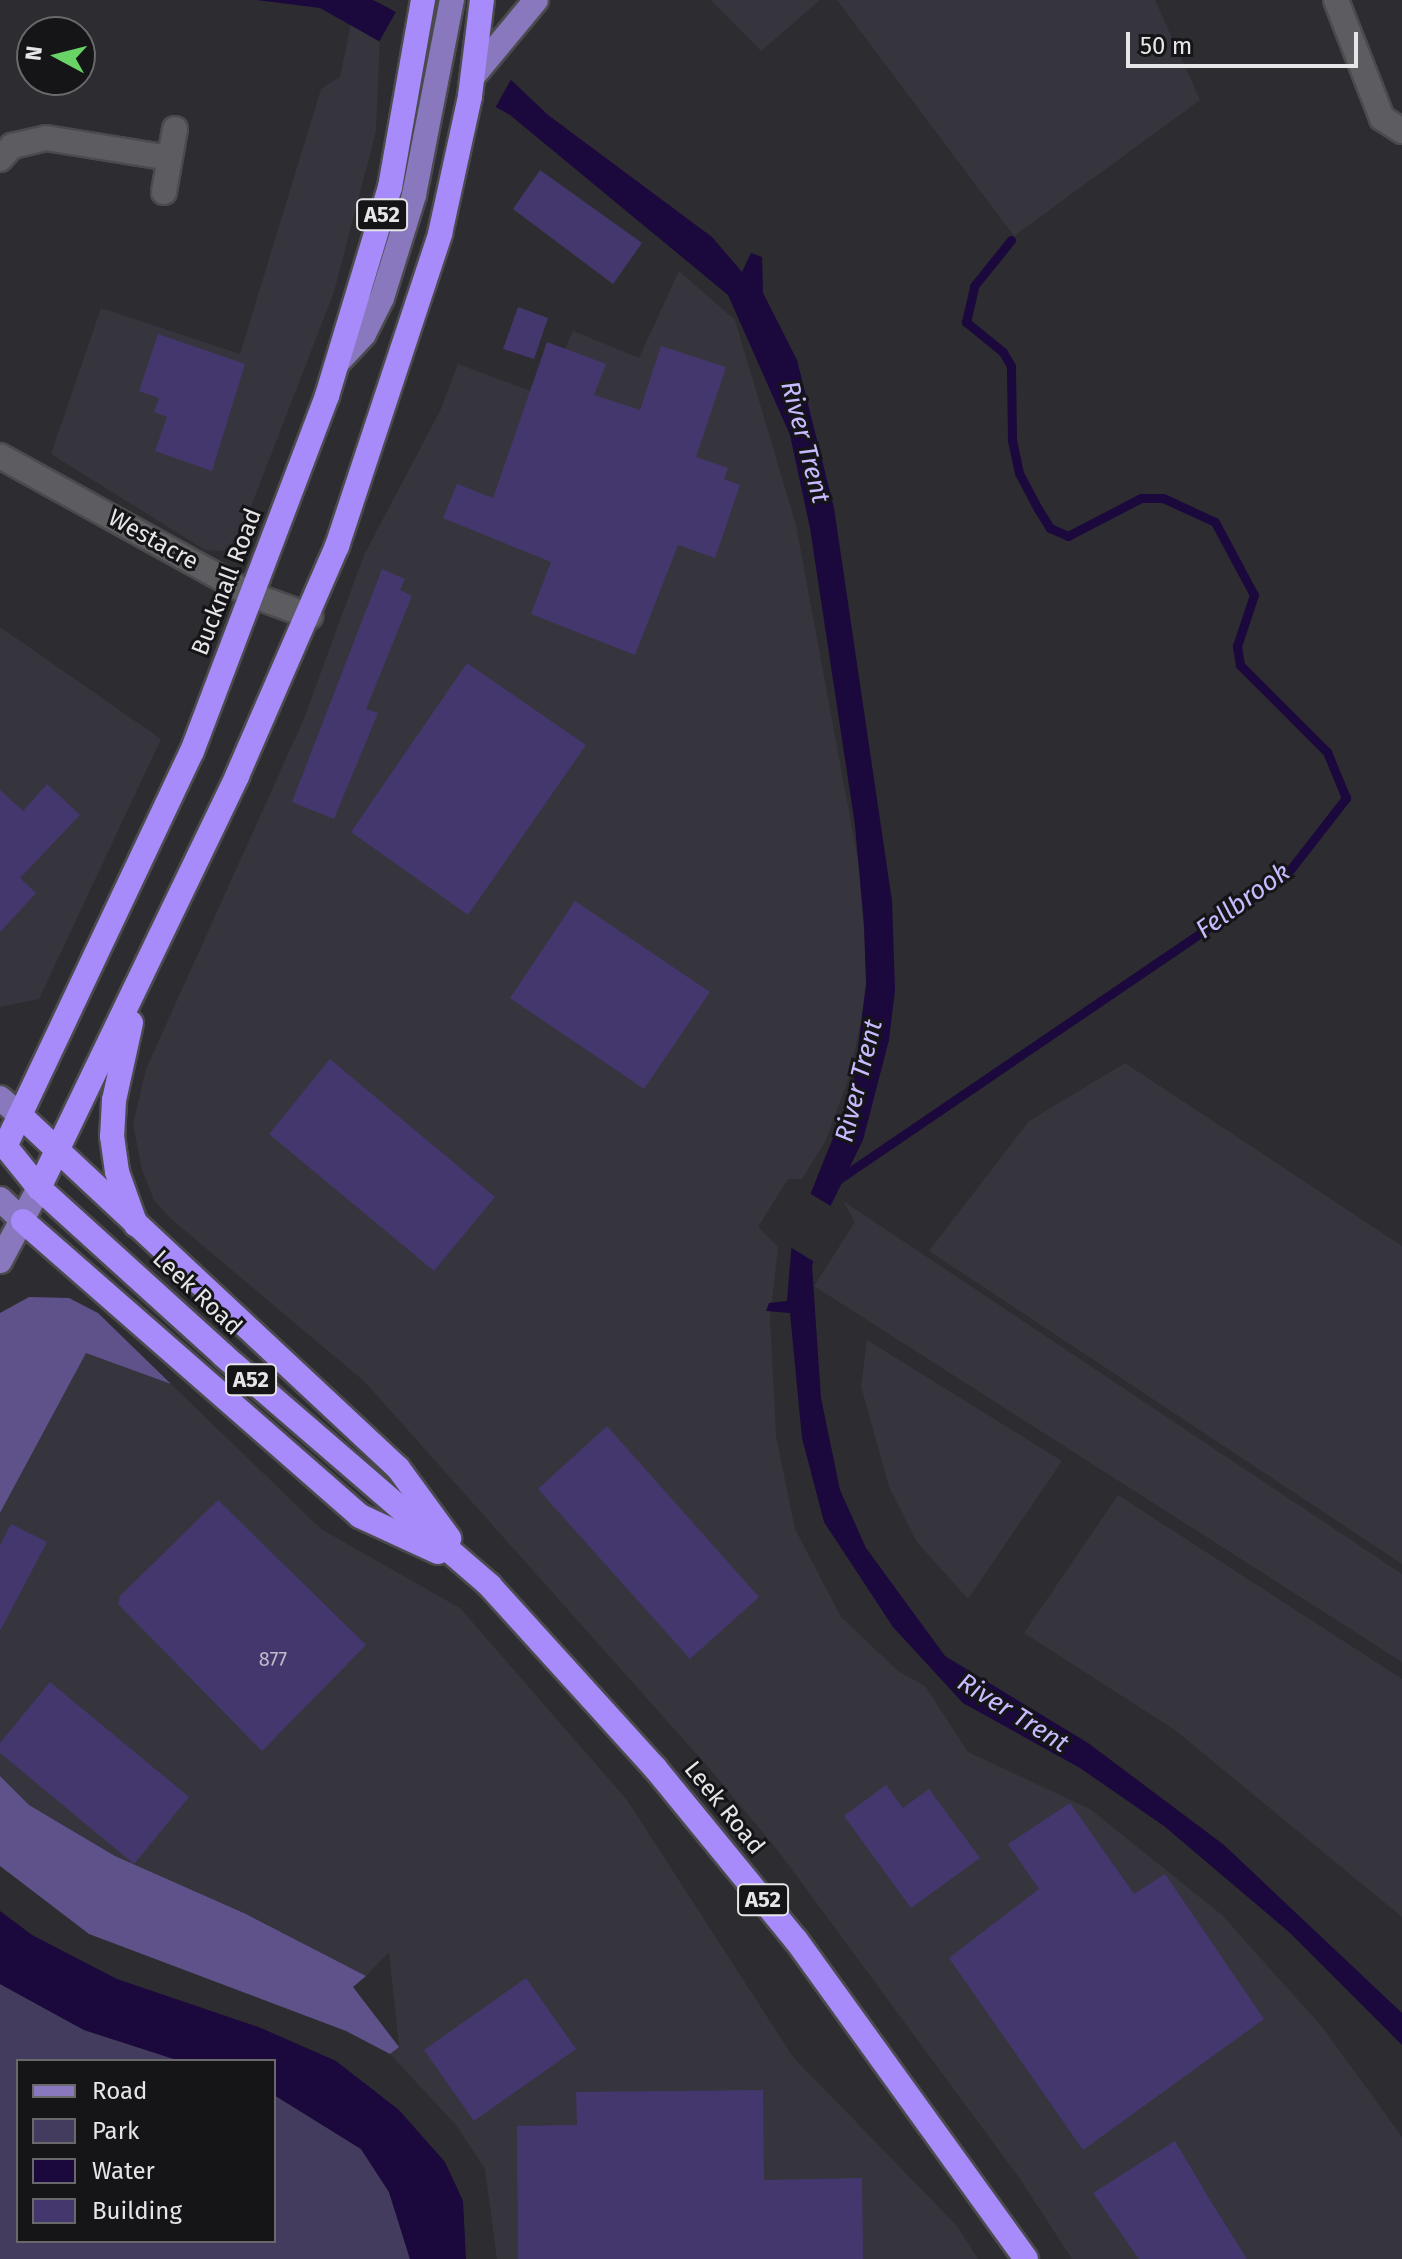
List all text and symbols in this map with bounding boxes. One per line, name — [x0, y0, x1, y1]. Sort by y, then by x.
north arrow — [16, 16, 96, 96]
scale bar — [1130, 16, 1362, 66]
text: 50 m — [1140, 32, 1192, 60]
text: N — [19, 44, 48, 62]
road number: A52 — [356, 197, 408, 233]
water label: River Trent — [774, 378, 836, 506]
street label: Westacre — [103, 504, 203, 576]
street label: Bucknall Road — [186, 505, 268, 659]
water label: Fellbrook — [1190, 856, 1296, 946]
water label: River Trent — [829, 1017, 889, 1145]
street label: Leek Road — [146, 1244, 248, 1342]
road number: A52 — [225, 1362, 277, 1398]
house number: 877 — [259, 1647, 287, 1671]
water label: River Trent — [952, 1667, 1074, 1759]
street label: Leek Road — [678, 1756, 770, 1860]
road number: A52 — [737, 1882, 789, 1918]
legend — [16, 2059, 276, 2243]
text: Road — [92, 2077, 147, 2105]
text: Park — [92, 2117, 139, 2145]
text: Water — [92, 2157, 155, 2185]
text: Building — [92, 2197, 182, 2225]

